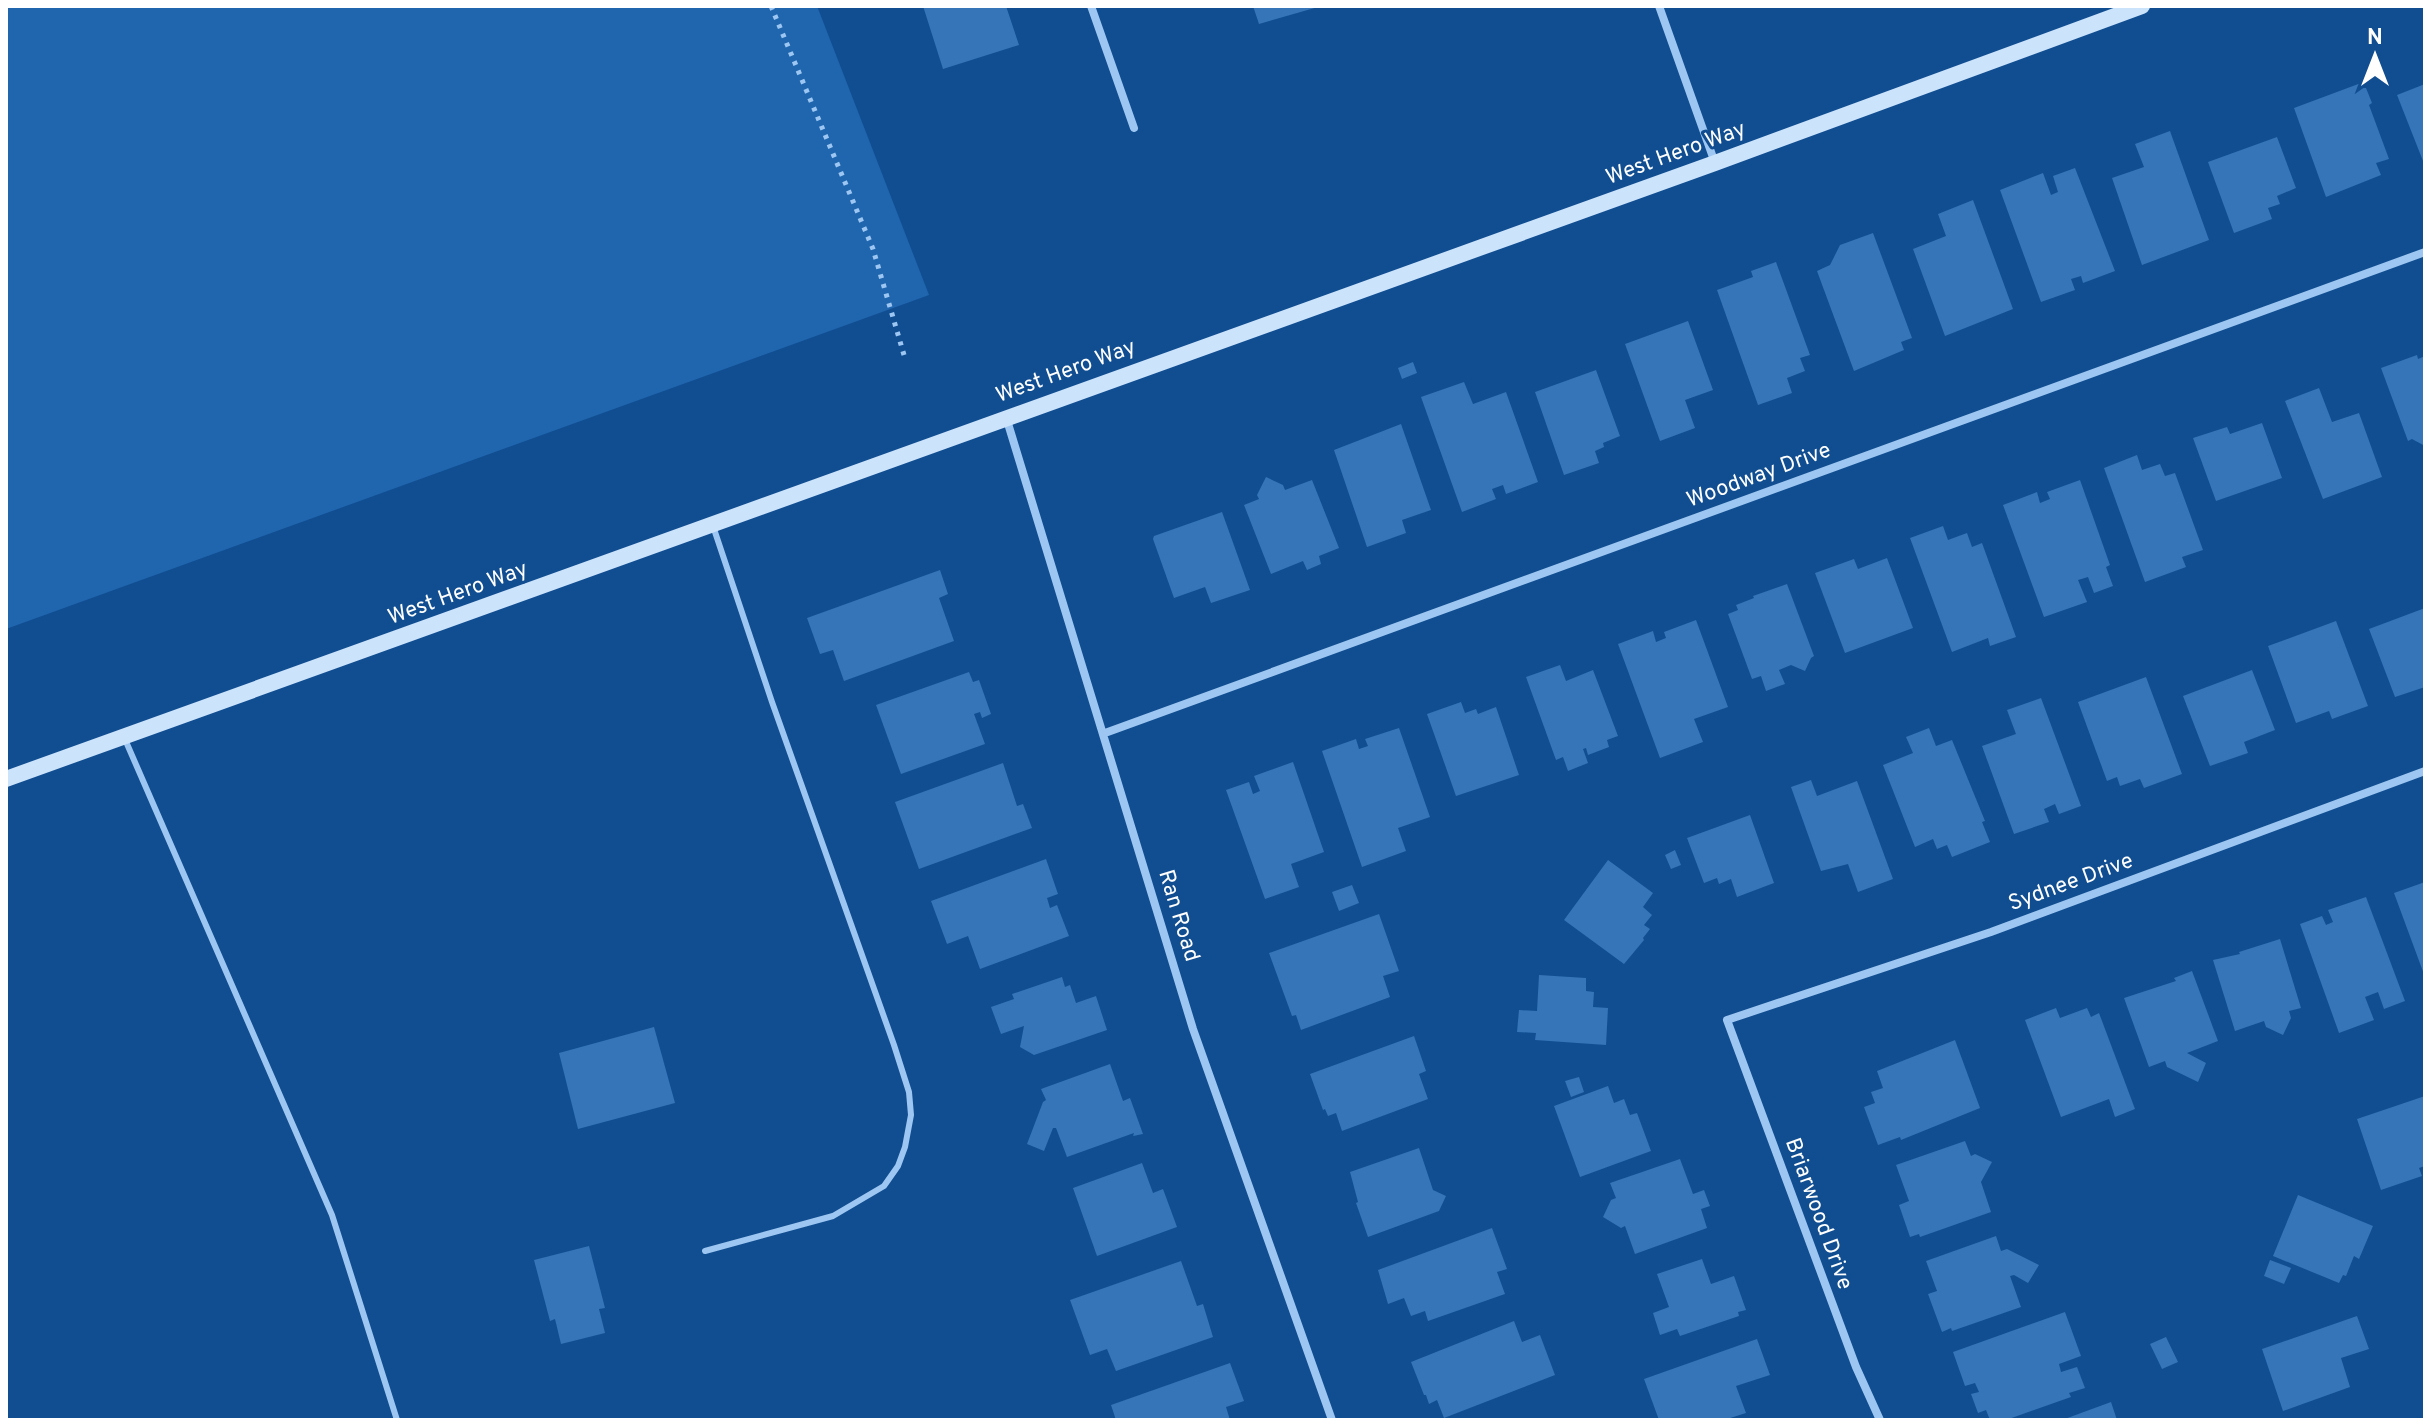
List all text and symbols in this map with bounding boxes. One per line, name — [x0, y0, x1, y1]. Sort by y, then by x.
north arrow — [2335, 16, 2415, 96]
text: N — [2367, 25, 2383, 52]
street label: West Hero Way — [1602, 116, 1750, 192]
street label: West Hero Way — [992, 334, 1140, 410]
street label: Woodway Drive — [1683, 437, 1835, 515]
street label: West Hero Way — [384, 556, 532, 632]
street label: Sydnee Drive — [2005, 848, 2137, 918]
street label: Ran Road — [1151, 867, 1205, 965]
street label: Briarwood Drive — [1778, 1135, 1858, 1293]

